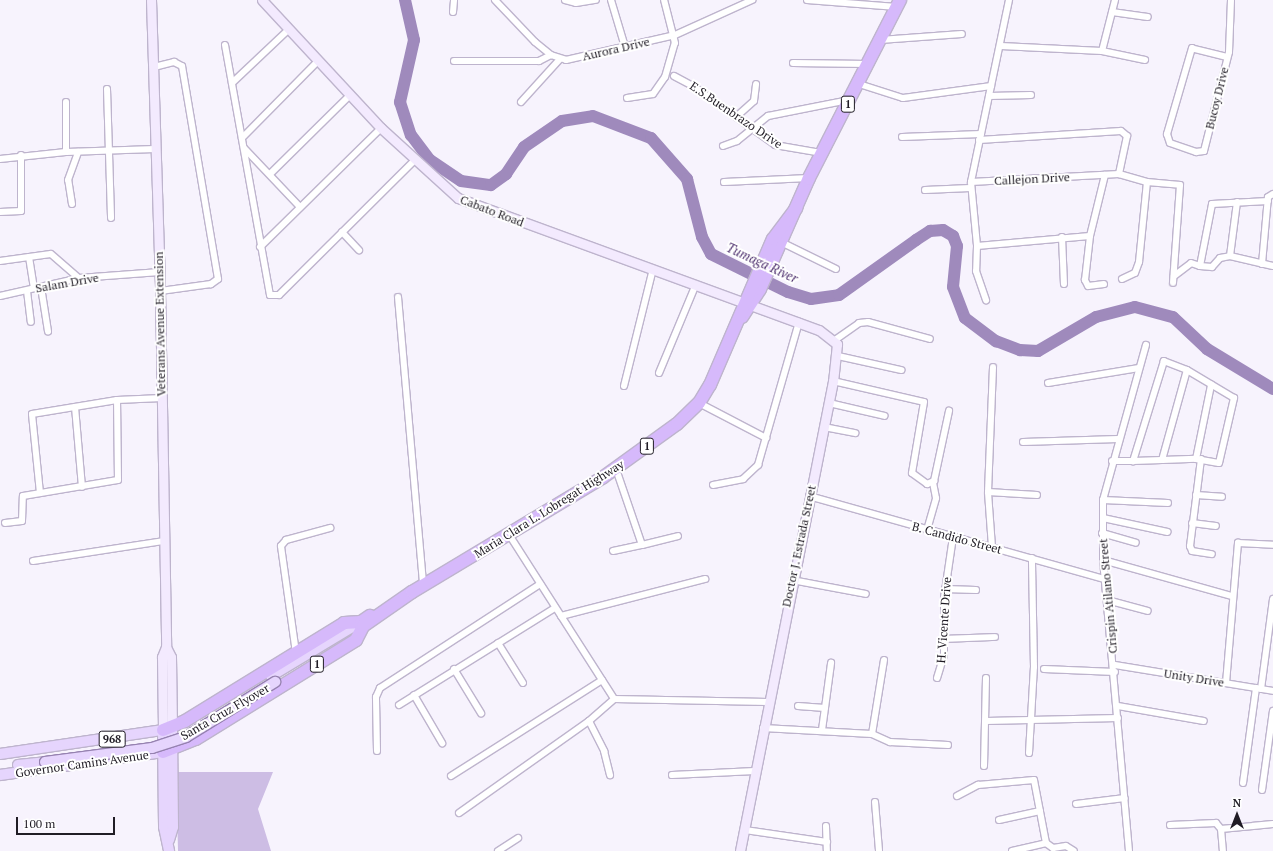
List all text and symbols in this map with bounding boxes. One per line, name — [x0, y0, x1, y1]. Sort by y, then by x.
street label: Aurora Drive — [581, 34, 651, 64]
street label: Bucoy Drive — [1202, 65, 1232, 131]
street label: E.S.Buenbrazo Drive — [687, 79, 785, 151]
road number: 1 — [840, 95, 856, 113]
street label: Callejon Drive — [994, 170, 1070, 188]
street label: Cabato Road — [458, 192, 526, 230]
water label: Tumaga River — [724, 240, 800, 286]
street label: Veterans Avenue Extension — [152, 251, 168, 397]
street label: Salam Drive — [34, 270, 100, 296]
road number: 1 — [639, 437, 655, 455]
street label: Maria Clara L. Lobregat Highway — [471, 457, 627, 561]
street label: Doctor J. Estrada Street — [779, 484, 819, 608]
street label: B. Candido Street — [910, 519, 1004, 557]
street label: Crispin Atilano Street — [1096, 538, 1120, 654]
street label: H. Vicente Drive — [934, 576, 954, 664]
road number: 1 — [309, 655, 325, 673]
street label: Unity Drive — [1163, 666, 1225, 690]
street label: Santa Cruz Flyover — [178, 681, 272, 743]
road number: 968 — [98, 730, 126, 748]
street label: Governor Camins Avenue — [14, 747, 150, 781]
north arrow — [1217, 795, 1257, 835]
text: N — [1233, 796, 1241, 810]
scale bar — [18, 809, 117, 835]
text: 100 m — [23, 816, 55, 831]

